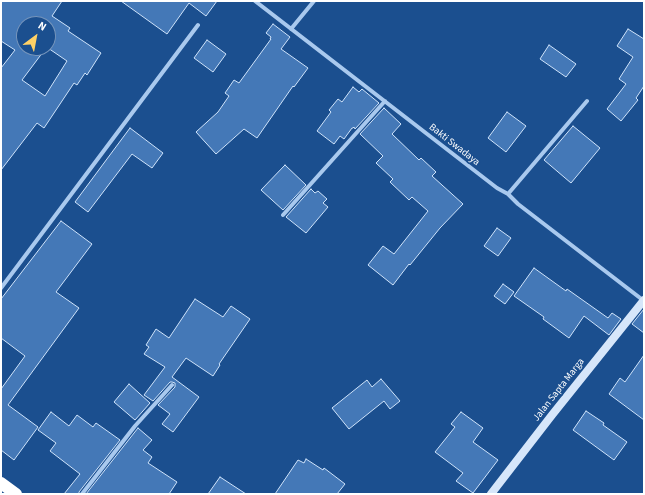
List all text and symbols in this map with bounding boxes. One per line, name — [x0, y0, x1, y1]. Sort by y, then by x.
north arrow — [16, 16, 56, 56]
text: N — [35, 18, 49, 35]
street label: Bakti Swadaya — [426, 121, 482, 169]
street label: Jalan Sapta Marga — [531, 356, 587, 424]

